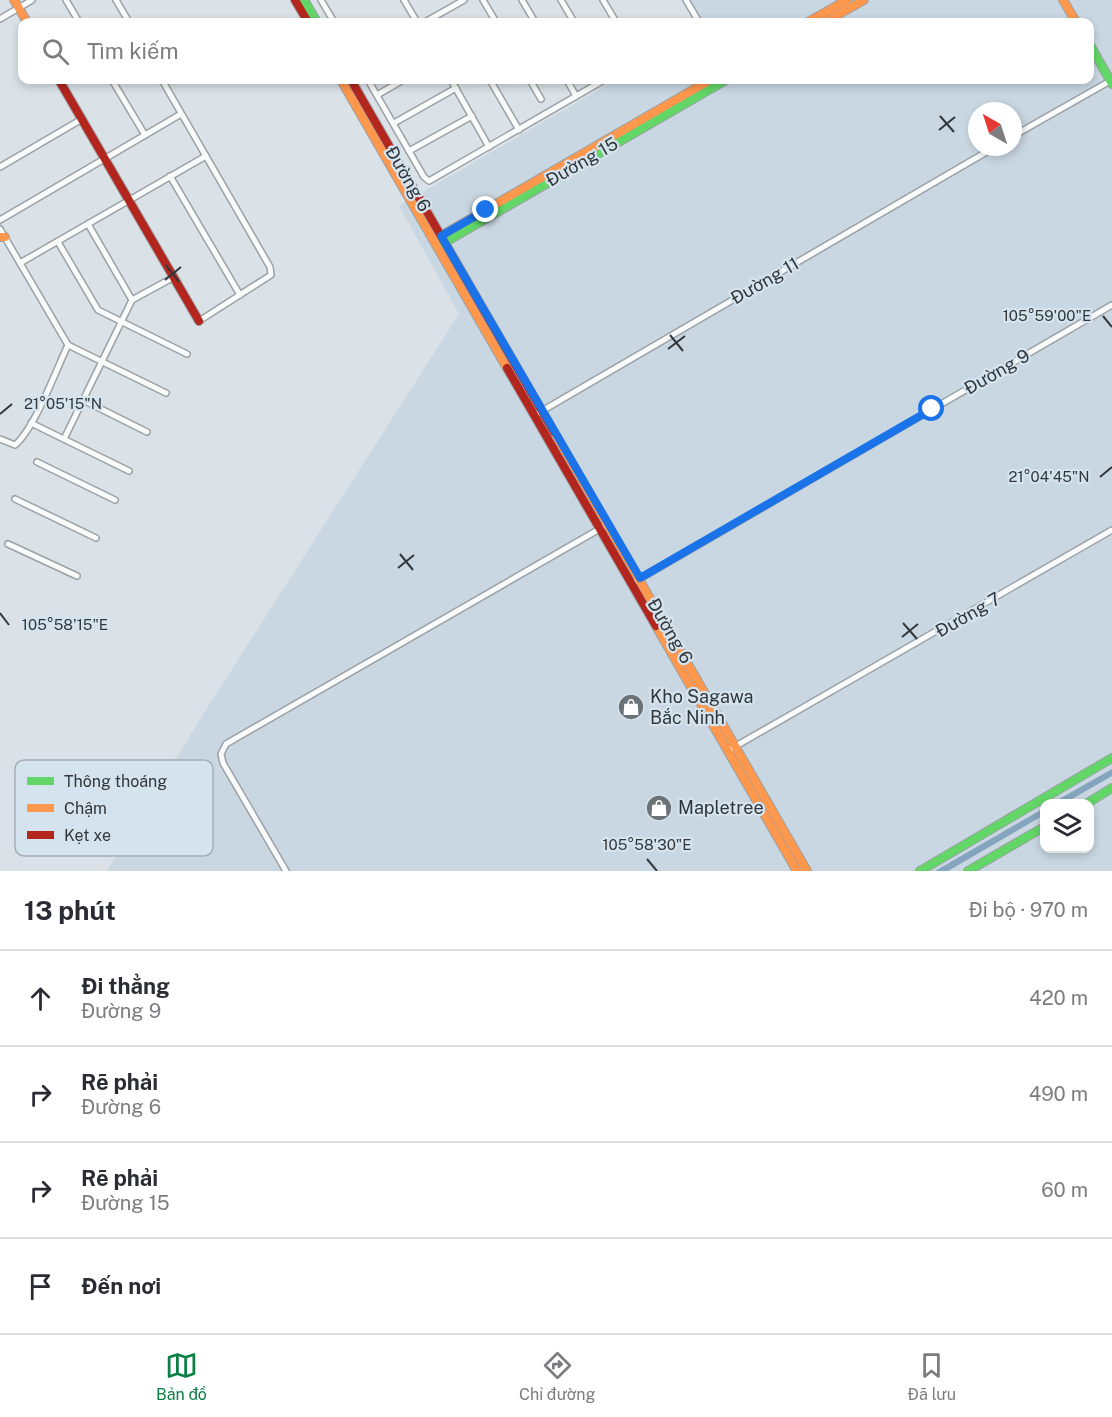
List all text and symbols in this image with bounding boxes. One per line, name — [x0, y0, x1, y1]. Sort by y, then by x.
search box — [18, 18, 1094, 84]
icon: search — [39, 35, 72, 68]
text: Tìm kiếm — [87, 38, 178, 64]
north arrow — [968, 102, 1022, 156]
street label: Đường 15 — [542, 133, 622, 191]
street label: Đường 6 — [381, 142, 436, 215]
route end — [472, 196, 498, 222]
street label: Đường 11 — [727, 253, 803, 309]
text: 105°59'00"E — [1003, 307, 1091, 324]
street label: Đường 9 — [960, 344, 1033, 399]
text: 21°05'15"N — [24, 395, 102, 412]
route start — [918, 395, 944, 421]
text: 21°04'45"N — [1009, 468, 1089, 485]
street label: Đường 7 — [931, 588, 1004, 642]
street label: Đường 6 — [643, 594, 698, 667]
text: 105°58'15"E — [22, 616, 108, 633]
place label: Kho Sagawa Bắc Ninh — [650, 686, 753, 728]
shop icon: Kho Sagawa Bắc Ninh — [616, 692, 646, 722]
legend — [15, 760, 213, 856]
text: Thông thoáng — [64, 772, 167, 791]
shop icon: Mapletree — [644, 793, 674, 823]
place label: Mapletree — [678, 797, 764, 818]
text: Chậm — [64, 799, 107, 818]
map controls — [1040, 799, 1094, 853]
button: layers — [1040, 799, 1094, 853]
text: Kẹt xe — [64, 826, 111, 845]
text: 105°58'30"E — [602, 836, 692, 853]
text: 13 phút — [24, 895, 116, 926]
text: Đi bộ · 970 m — [969, 898, 1088, 922]
text: Đi thẳng — [81, 973, 170, 999]
icon: ahead — [24, 982, 57, 1015]
text: 420 m — [1029, 986, 1088, 1010]
text: Đường 9 — [81, 999, 161, 1023]
text: Rẽ phải — [81, 1069, 158, 1095]
icon: right — [24, 1078, 57, 1111]
text: 490 m — [1029, 1082, 1088, 1106]
text: Đường 6 — [81, 1095, 161, 1119]
text: Rẽ phải — [81, 1165, 158, 1191]
icon: right — [24, 1174, 57, 1207]
text: 60 m — [1041, 1178, 1088, 1202]
text: Đường 15 — [81, 1191, 170, 1215]
icon: arrive — [24, 1270, 57, 1303]
text: Đến nơi — [81, 1273, 161, 1299]
tab: Bản đồ — [156, 1349, 207, 1404]
tab: Chỉ đường — [519, 1349, 596, 1404]
tab: Đã lưu — [908, 1349, 956, 1404]

